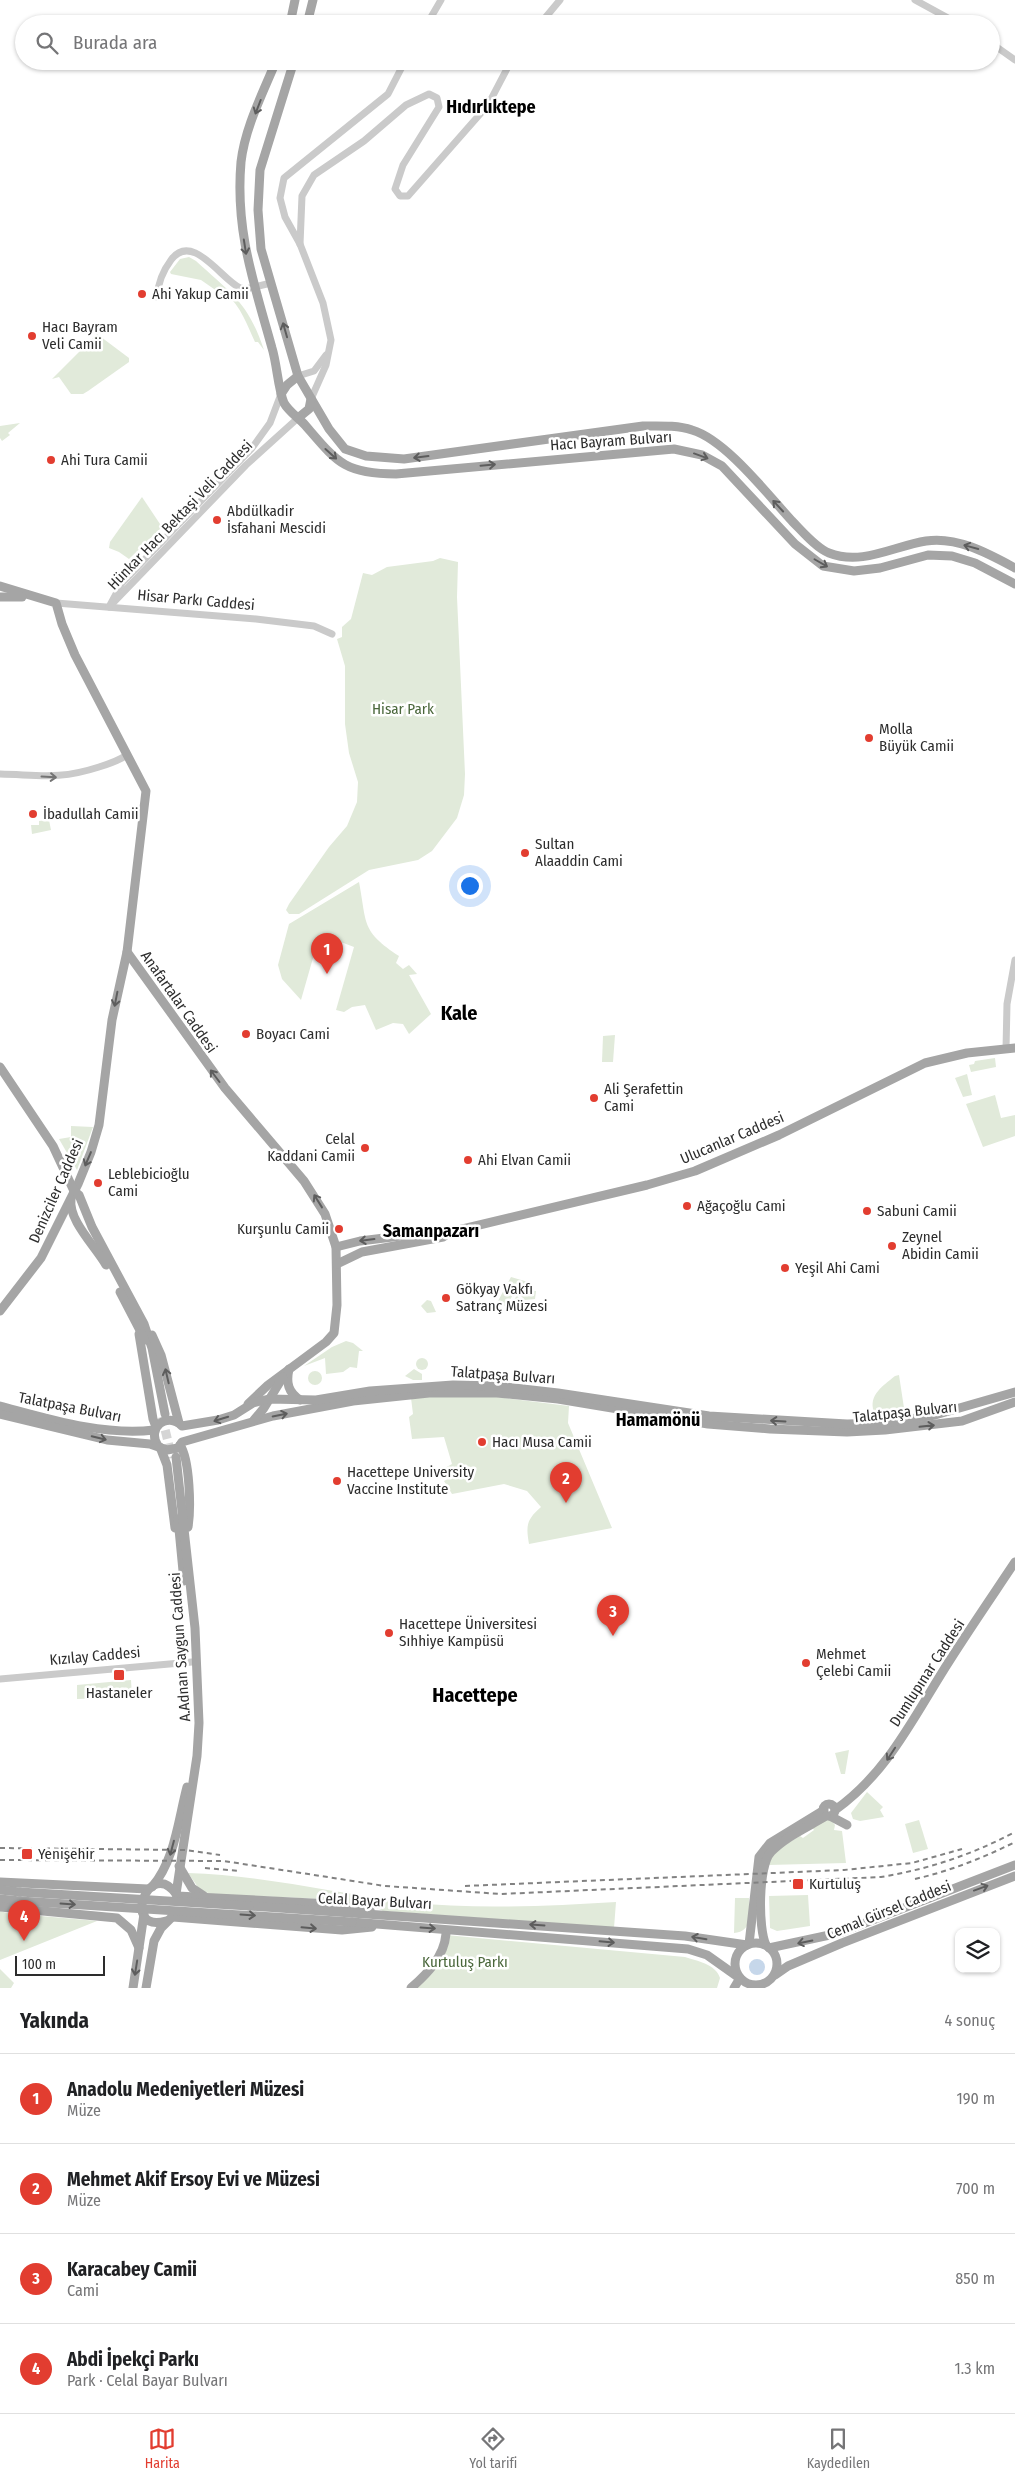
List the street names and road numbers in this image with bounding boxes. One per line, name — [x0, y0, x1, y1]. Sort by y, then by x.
street label: Hacı Bayram Bulvarı — [549, 428, 673, 454]
street label: Hünkar Hacı Bektaşi Veli Caddesi — [104, 437, 256, 593]
street label: Hisar Parkı Caddesi — [137, 586, 255, 614]
street label: Anafartalar Caddesi — [137, 947, 221, 1057]
street label: Ulucanlar Caddesi — [678, 1108, 786, 1168]
street label: Denizciler Caddesi — [25, 1136, 87, 1246]
street label: Talatpaşa Bulvarı — [450, 1362, 556, 1388]
street label: Talatpaşa Bulvarı — [17, 1388, 123, 1426]
street label: Talatpaşa Bulvarı — [852, 1398, 958, 1426]
street label: A.Adnan Saygun Caddesi — [166, 1572, 194, 1722]
street label: Dumlupınar Caddesi — [886, 1616, 968, 1730]
street label: Kızılay Caddesi — [49, 1643, 141, 1669]
street label: Cemal Gürsel Caddesi — [824, 1877, 954, 1943]
street label: Celal Bayar Bulvarı — [318, 1889, 432, 1913]

